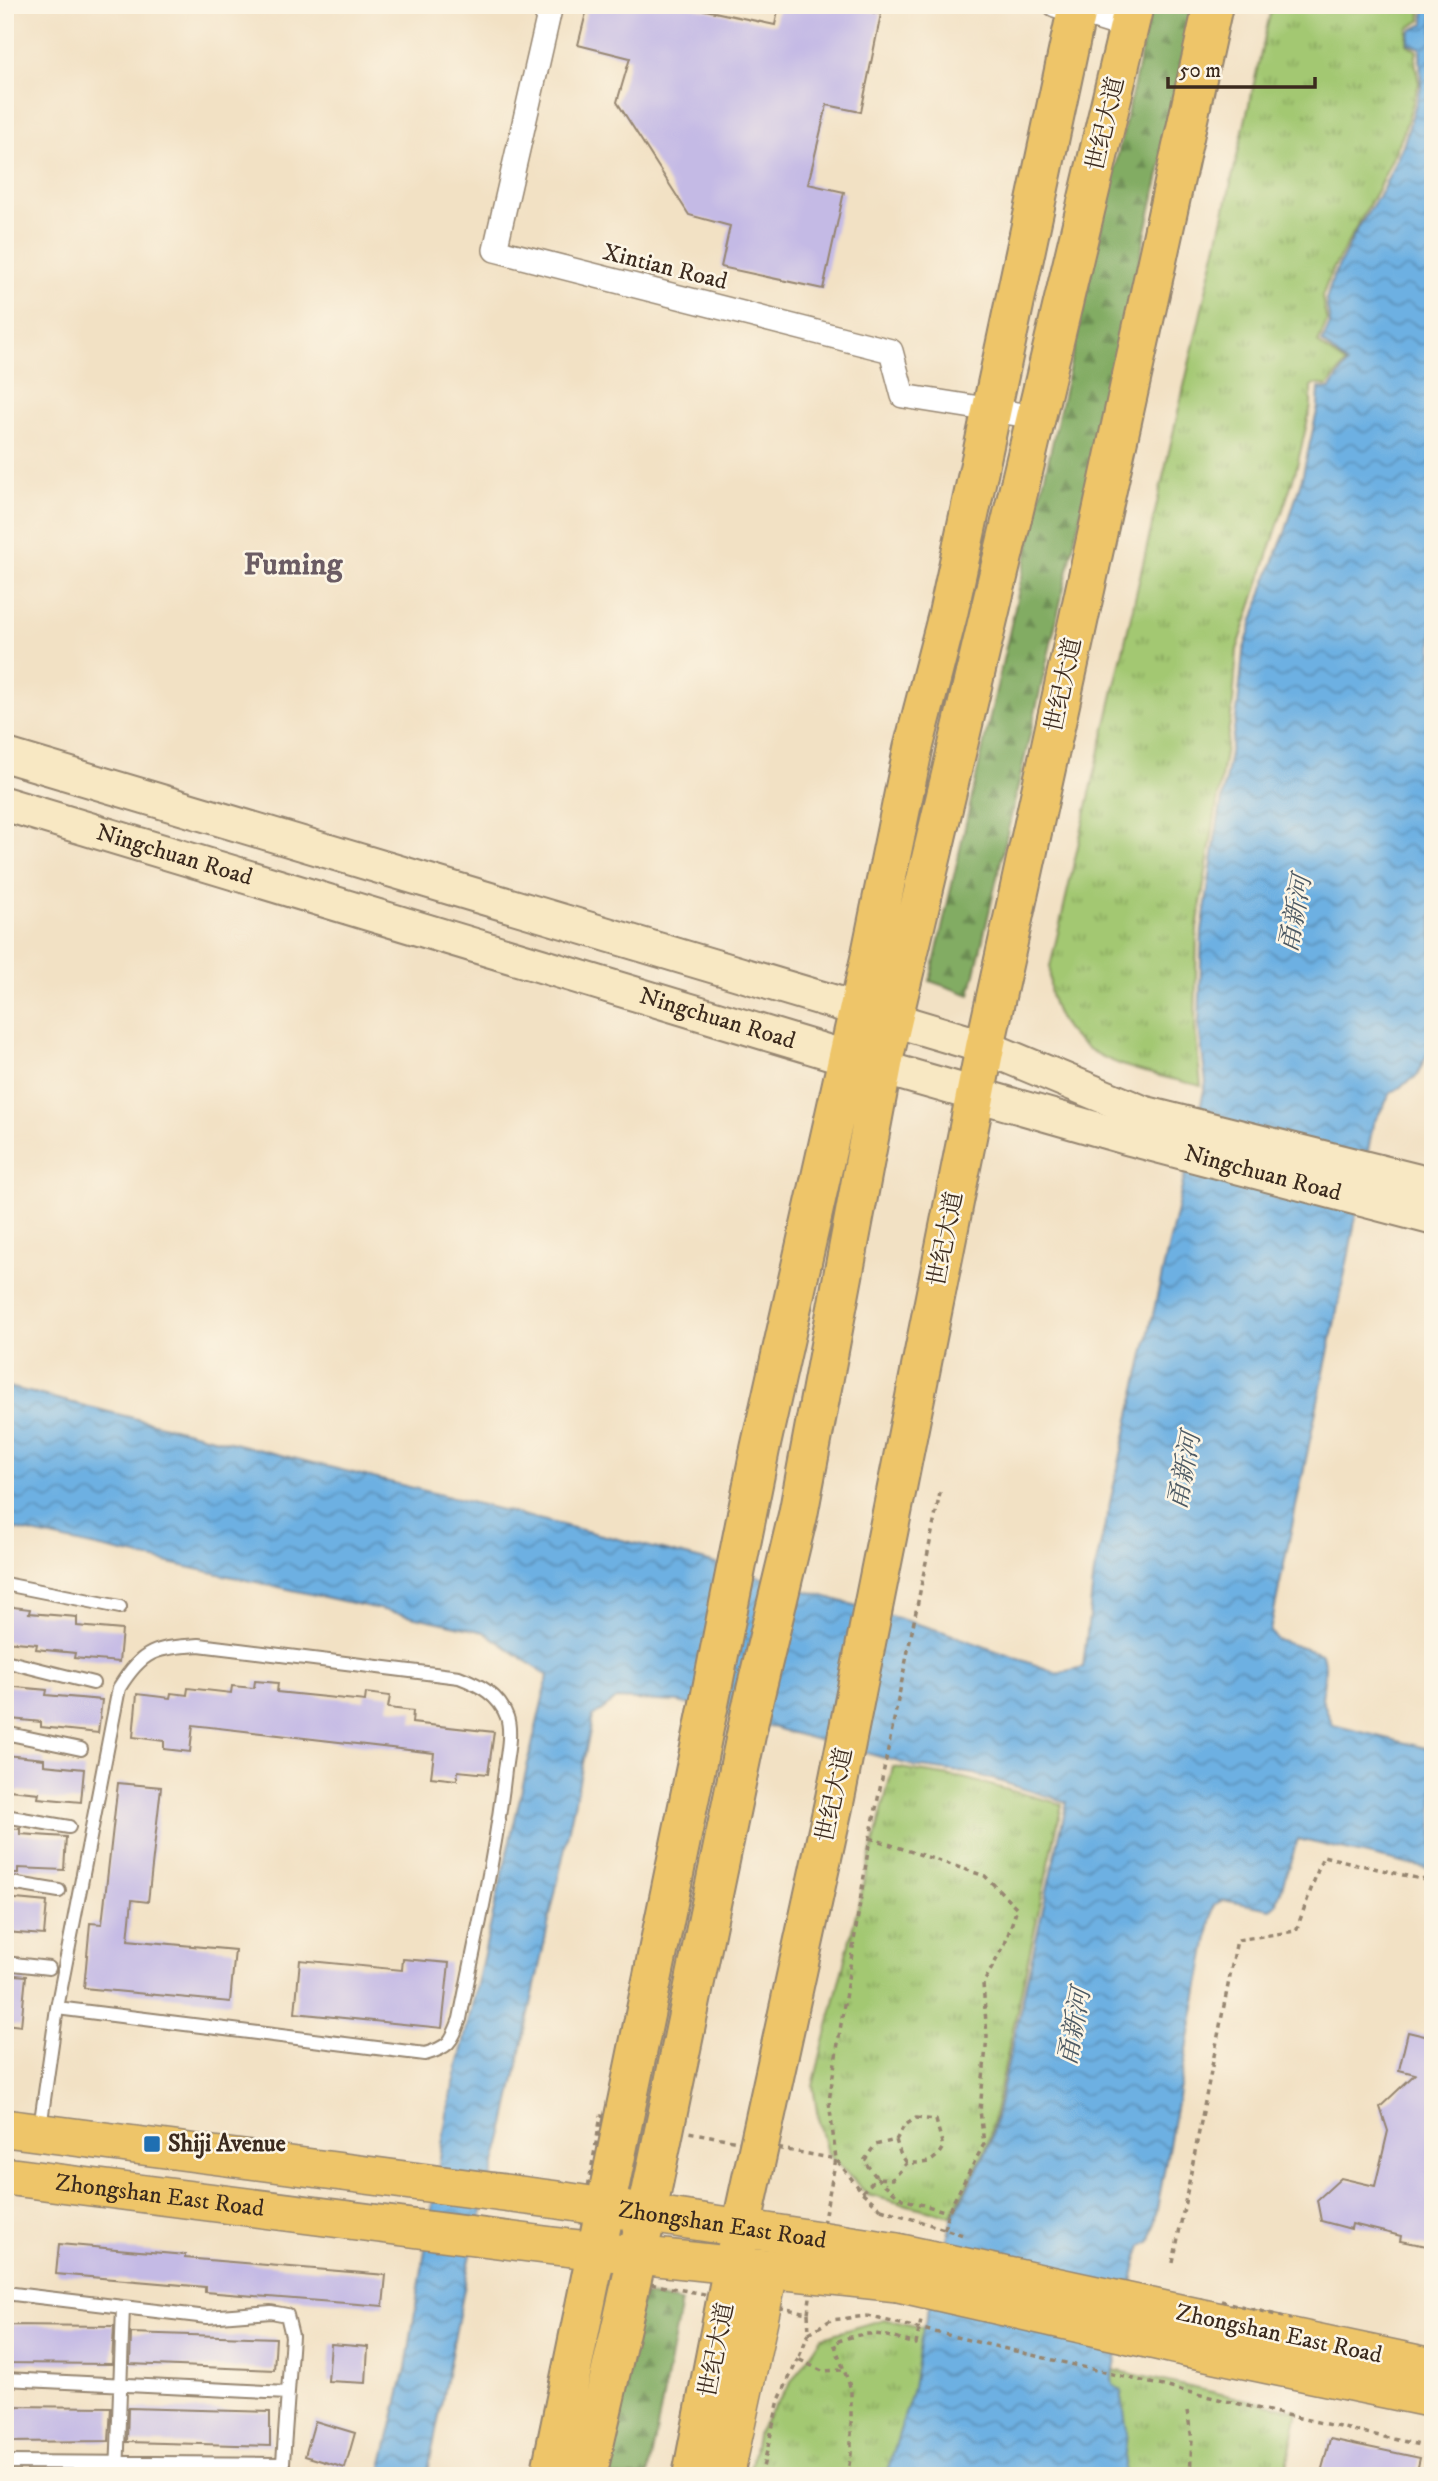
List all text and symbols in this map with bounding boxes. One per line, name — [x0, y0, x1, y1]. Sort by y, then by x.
scale bar — [1168, 46, 1316, 90]
text: 50 m — [1179, 58, 1221, 84]
street label: 世纪大道 — [1081, 74, 1131, 174]
street label: Xintian Road — [600, 237, 730, 297]
district label: Fuming — [244, 545, 344, 585]
street label: 世纪大道 — [1039, 635, 1089, 735]
street label: Ningchuan Road — [93, 817, 256, 893]
water label: 甬新河 — [1272, 869, 1320, 955]
street label: Ningchuan Road — [636, 981, 799, 1056]
street label: Ningchuan Road — [1181, 1138, 1345, 1208]
street label: 世纪大道 — [922, 1189, 970, 1289]
water label: 甬新河 — [1161, 1426, 1209, 1512]
street label: 世纪大道 — [810, 1745, 860, 1845]
water label: 甬新河 — [1051, 1982, 1099, 2068]
place label: Shiji Avenue — [168, 2129, 286, 2159]
marker: Shiji Avenue — [142, 2134, 162, 2154]
street label: Zhongshan East Road — [54, 2168, 266, 2224]
street label: Zhongshan East Road — [616, 2194, 829, 2256]
street label: Zhongshan East Road — [1173, 2297, 1385, 2371]
street label: 世纪大道 — [693, 2300, 741, 2400]

